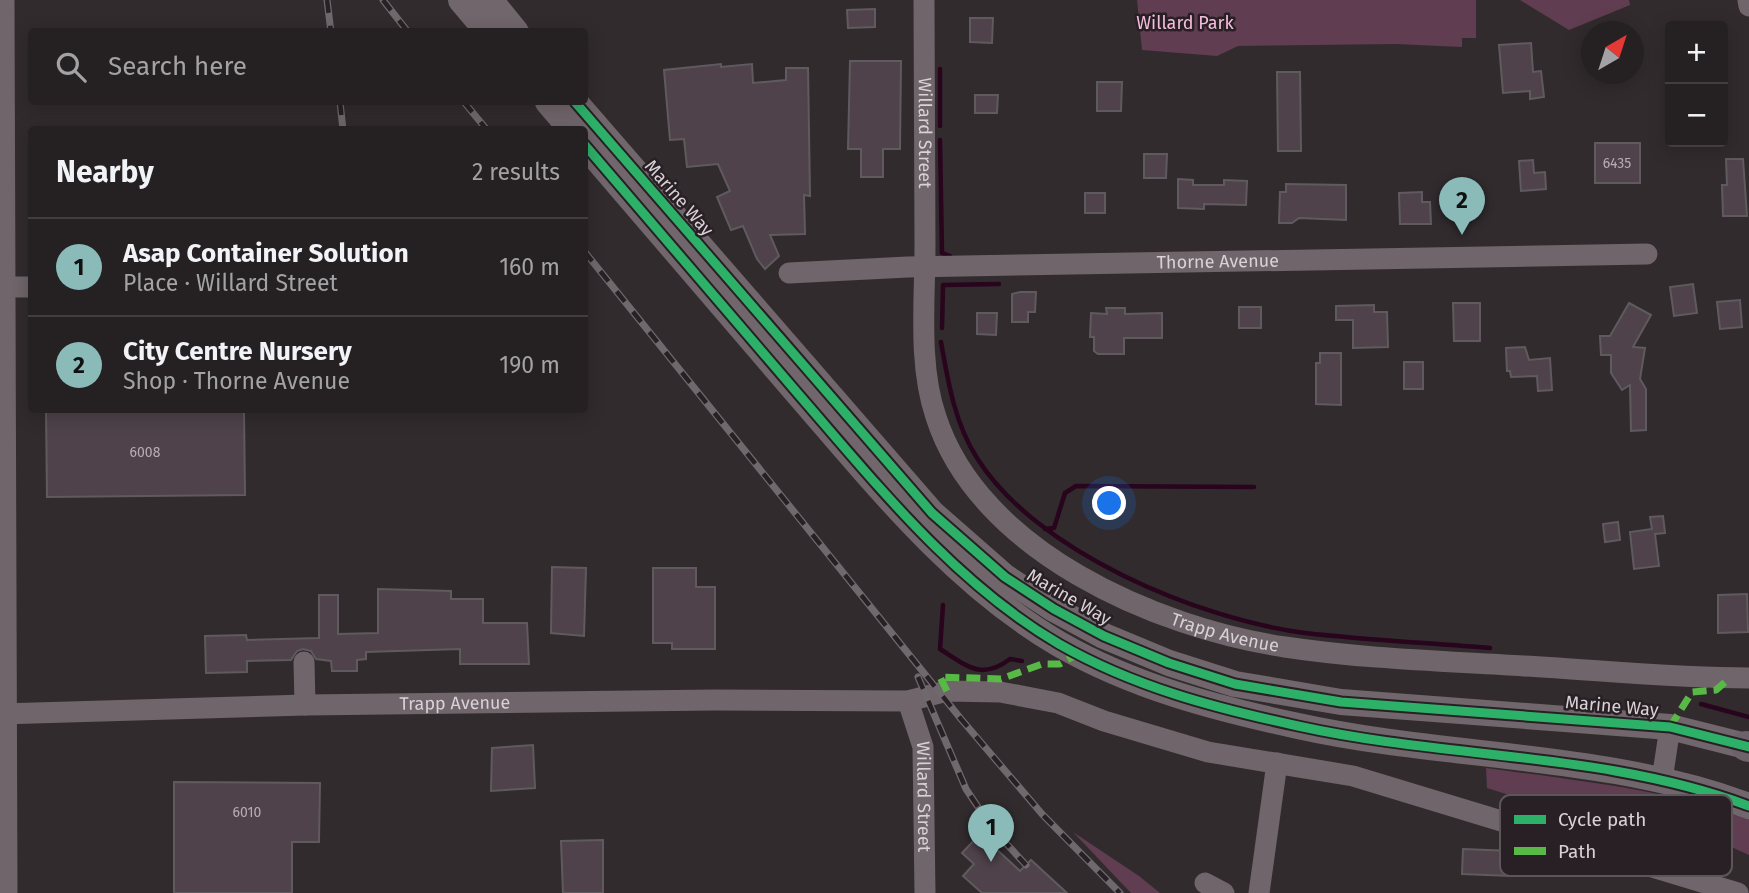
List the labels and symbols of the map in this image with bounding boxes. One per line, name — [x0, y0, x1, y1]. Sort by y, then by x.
park label: Willard Park — [1136, 12, 1235, 34]
north arrow — [1581, 21, 1644, 84]
street label: Willard Street — [914, 77, 936, 189]
street label: Marine Way — [640, 155, 718, 241]
house number: 6435 — [1603, 155, 1631, 172]
pin: 2 — [1439, 177, 1485, 235]
street label: Thorne Avenue — [1156, 249, 1279, 274]
house number: 6008 — [130, 444, 161, 461]
your location — [1092, 486, 1126, 520]
street label: Marine Way — [1023, 564, 1115, 630]
street label: Trapp Avenue — [1168, 608, 1281, 657]
street label: Trapp Avenue — [399, 691, 510, 715]
street label: Marine Way — [1564, 691, 1660, 721]
street label: Willard Street — [912, 741, 935, 853]
legend — [1500, 795, 1732, 876]
house number: 6010 — [233, 804, 262, 821]
pin: 1 — [968, 804, 1014, 862]
text: Cycle path — [1558, 808, 1646, 831]
text: Path — [1558, 840, 1596, 863]

